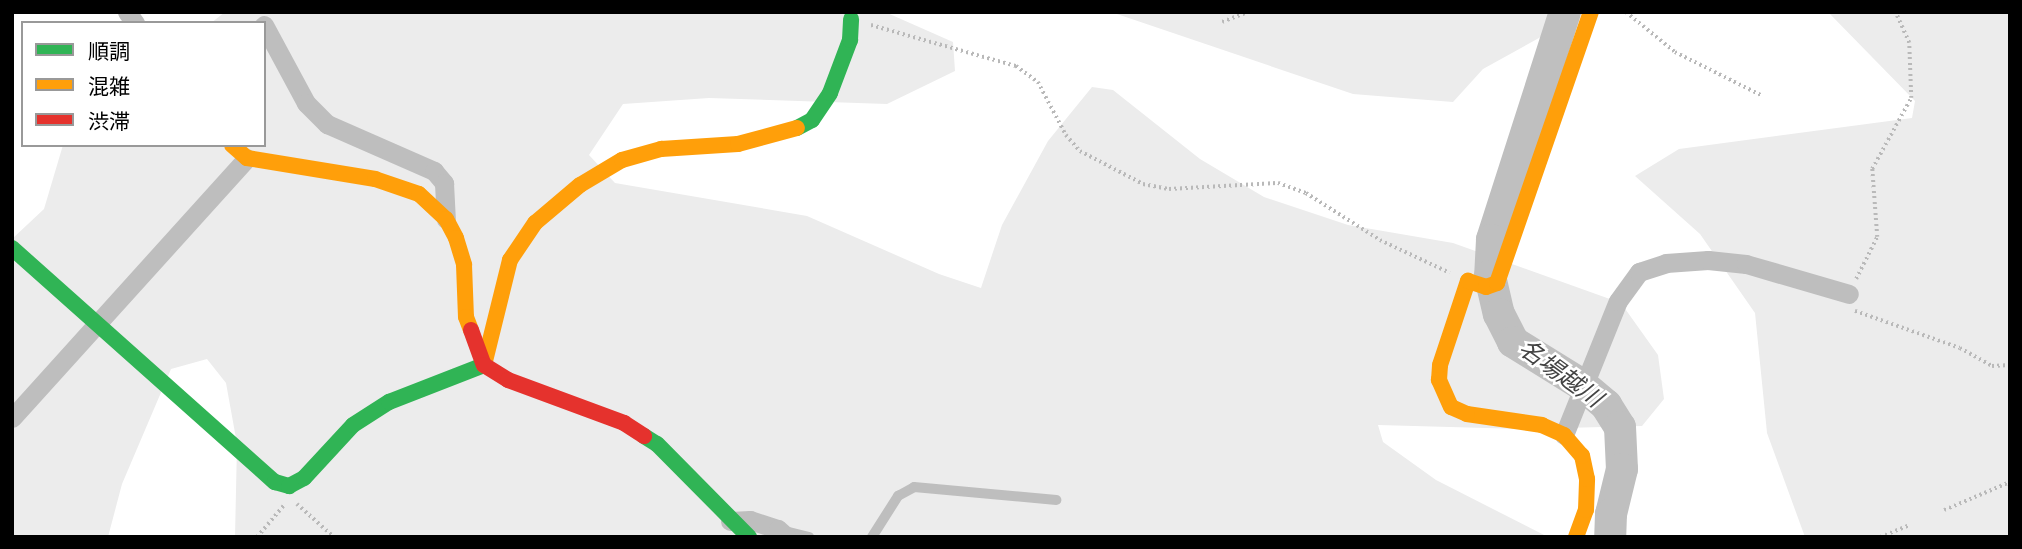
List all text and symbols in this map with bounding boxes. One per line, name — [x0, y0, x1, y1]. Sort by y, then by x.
legend — [21, 21, 266, 147]
text: 順調 — [88, 39, 130, 64]
text: 混雑 — [88, 74, 130, 99]
text: 渋滞 — [88, 109, 130, 134]
water label: 名場越川 — [1513, 334, 1607, 414]

